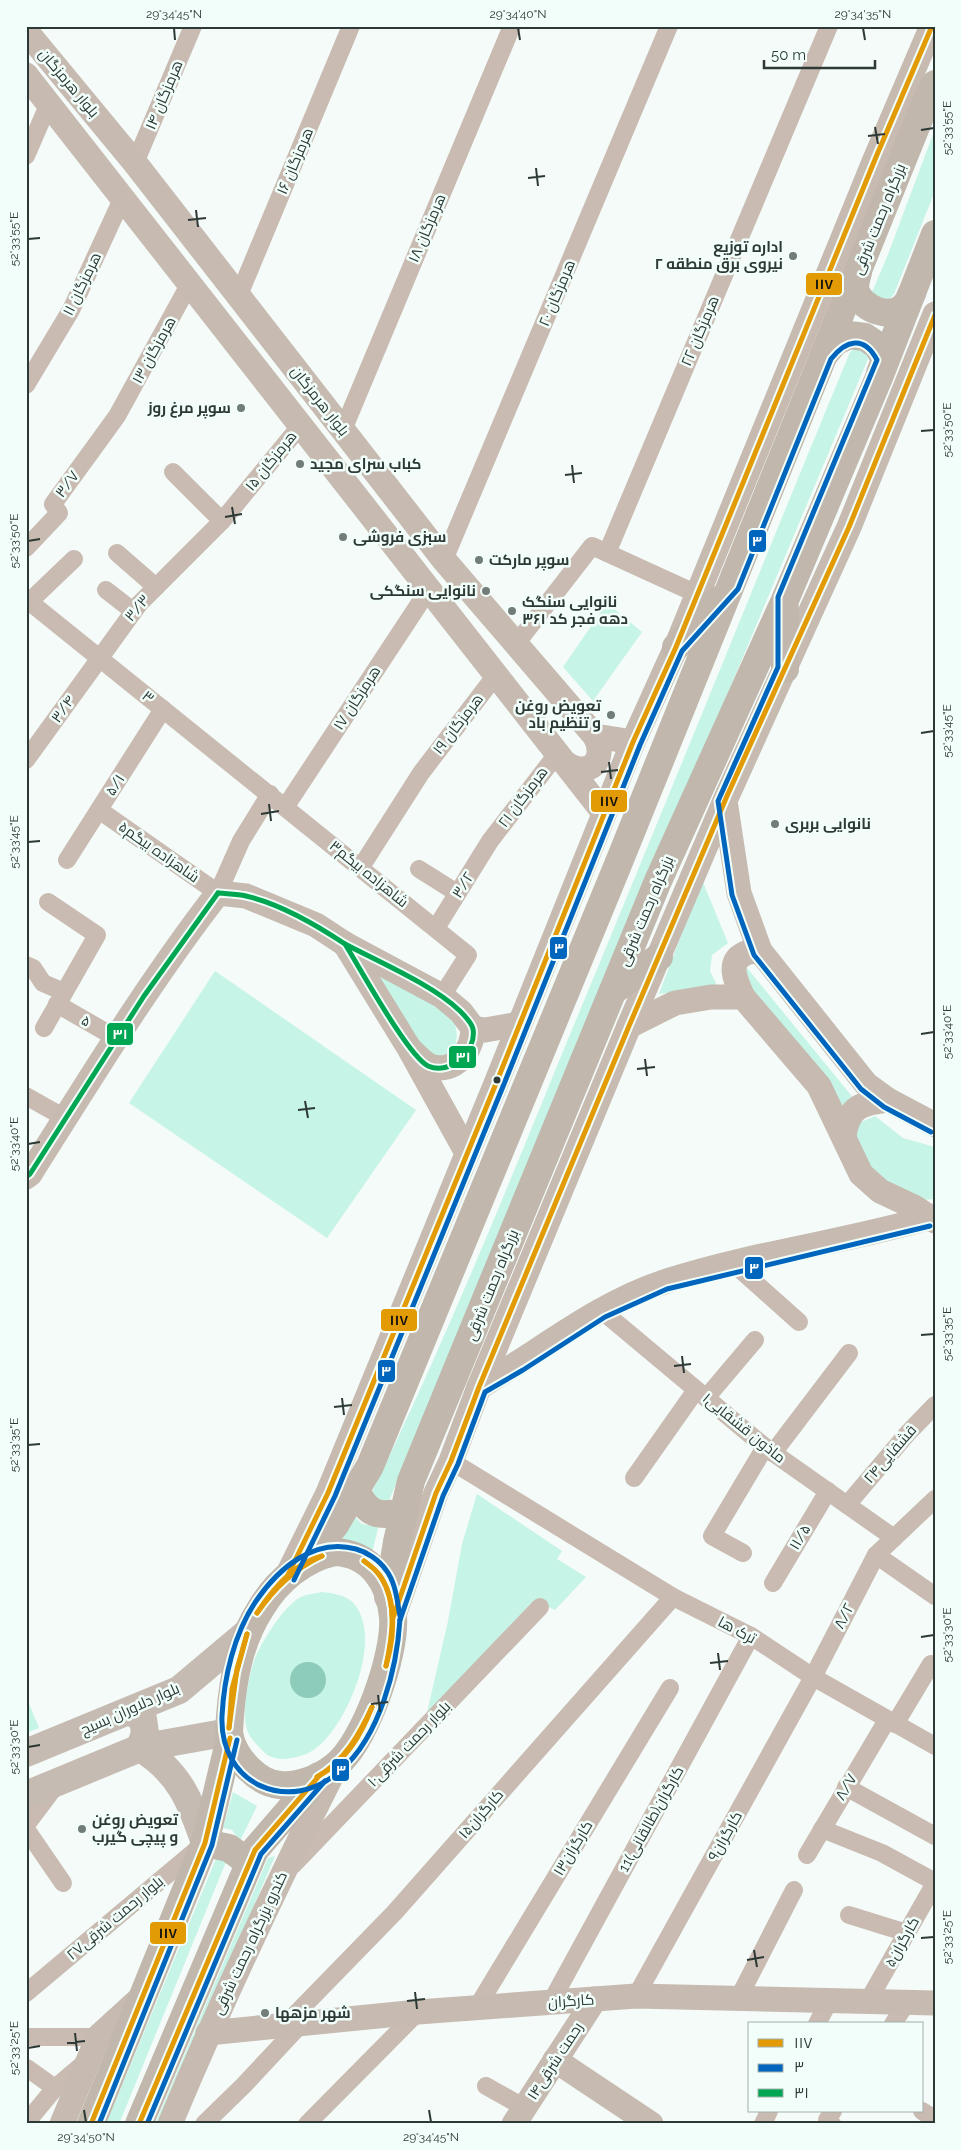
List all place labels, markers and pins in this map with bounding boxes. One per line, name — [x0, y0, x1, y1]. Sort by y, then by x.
place label: اداره توزیع نیروی برق منطقه ۲ — [654, 238, 783, 273]
marker: اداره توزیع نیروی برق منطقه ۲ — [787, 250, 799, 262]
place label: سوپر مرغ روز — [147, 399, 231, 419]
marker: سوپر مرغ روز — [235, 402, 247, 414]
place label: کباب سرای مجید — [310, 455, 422, 473]
marker: کباب سرای مجید — [294, 458, 306, 470]
place label: سبزی فروشی — [353, 528, 446, 546]
marker: سبزی فروشی — [337, 531, 349, 543]
place label: سوپر مارکت — [489, 551, 569, 571]
marker: سوپر مارکت — [473, 554, 485, 566]
place label: نانوایی سنگکی — [370, 582, 476, 600]
marker: نانوایی سنگکی — [480, 585, 492, 597]
place label: نانوایی سنگک دهه فجر کد ۳۶۱ — [522, 593, 628, 628]
marker: نانوایی سنگک دهه فجر کد ۳۶۱ — [506, 605, 518, 617]
place label: تعویض روغن و تنظیم باد — [515, 697, 602, 733]
marker: تعویض روغن و تنظیم باد — [605, 709, 617, 721]
place label: نانوایی بربری — [785, 815, 871, 833]
marker: نانوایی بربری — [769, 818, 781, 830]
unlabelled marker — [492, 1075, 502, 1085]
place label: تعویض روغن و پیچی گیرب — [92, 1811, 178, 1848]
marker: تعویض روغن و پیچی گیرب — [76, 1823, 88, 1835]
place label: شهر مزهها — [275, 2004, 351, 2022]
marker: شهر مزهها — [259, 2007, 271, 2019]

